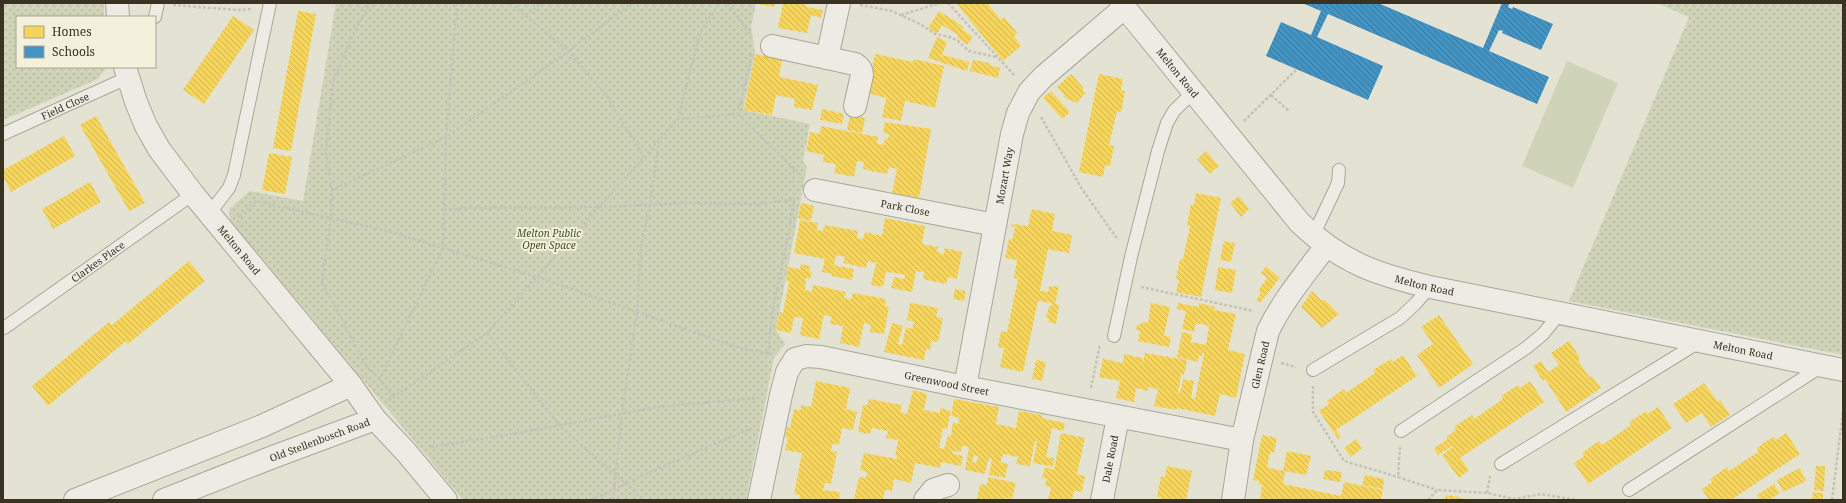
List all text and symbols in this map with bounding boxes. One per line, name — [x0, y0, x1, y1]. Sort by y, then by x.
legend — [16, 16, 156, 68]
text: Homes — [52, 23, 92, 40]
text: Schools — [52, 43, 95, 60]
street label: Melton Road — [1153, 45, 1202, 101]
street label: Field Close — [39, 89, 91, 123]
street label: Mozart Way — [992, 146, 1016, 205]
street label: Park Close — [880, 196, 931, 219]
street label: Melton Road — [215, 222, 264, 278]
park label: Melton Public Open Space — [516, 226, 581, 252]
street label: Clarkes Place — [68, 238, 127, 285]
street label: Melton Road — [1393, 271, 1455, 299]
street label: Melton Road — [1712, 337, 1774, 363]
street label: Glen Road — [1247, 339, 1272, 390]
street label: Greenwood Street — [903, 368, 990, 399]
street label: Old Stellenbosch Road — [268, 415, 372, 465]
street label: Dale Road — [1099, 434, 1121, 484]

